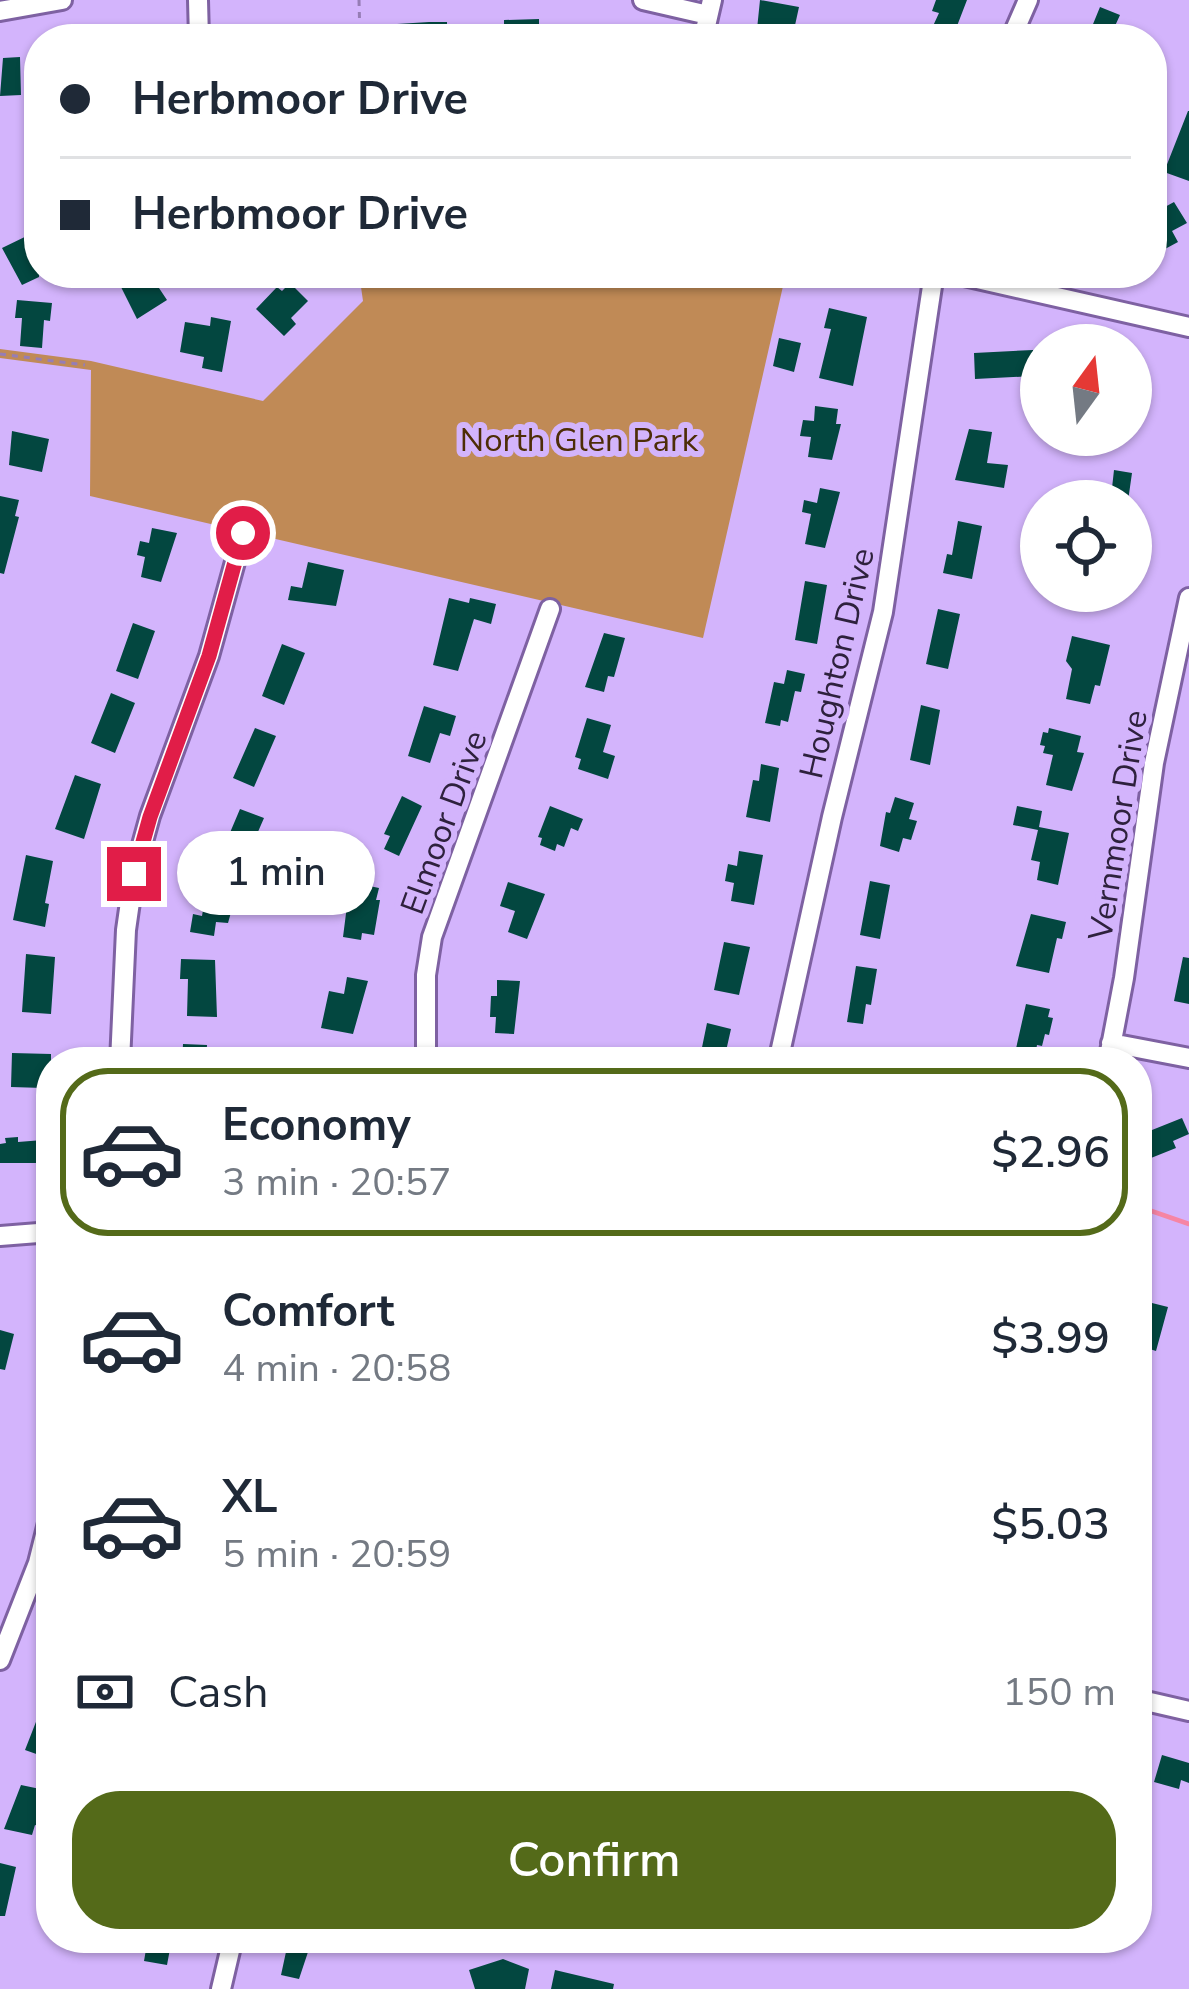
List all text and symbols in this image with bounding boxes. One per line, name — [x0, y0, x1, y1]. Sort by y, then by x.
text: Herbmoor Drive — [132, 69, 468, 130]
text: Herbmoor Drive — [132, 184, 468, 245]
north arrow — [1020, 324, 1152, 456]
map controls — [1020, 324, 1152, 612]
park label: North Glen Park — [460, 418, 699, 463]
button: locate — [1020, 480, 1152, 612]
route start — [216, 506, 270, 560]
street label: Houghton Drive — [789, 544, 886, 783]
street label: Vernmoor Drive — [1078, 707, 1159, 945]
street label: Elmoor Drive — [390, 724, 498, 921]
callout: 1 min — [176, 832, 374, 916]
text: 1 min — [226, 846, 326, 899]
route end — [107, 847, 161, 901]
text: Economy — [222, 1095, 411, 1156]
icon: car — [78, 1098, 186, 1206]
text: $2.96 — [991, 1122, 1110, 1183]
text: 3 min · 20:57 — [222, 1156, 451, 1209]
text: Comfort — [222, 1281, 394, 1342]
icon: car — [78, 1284, 186, 1392]
text: $3.99 — [991, 1308, 1110, 1369]
text: 4 min · 20:58 — [222, 1342, 451, 1395]
text: XL — [222, 1467, 278, 1528]
icon: car — [78, 1470, 186, 1578]
text: $5.03 — [991, 1494, 1110, 1555]
text: 5 min · 20:59 — [222, 1528, 451, 1581]
icon: cash — [72, 1659, 138, 1725]
text: Cash — [168, 1662, 269, 1723]
text: 150 m — [1002, 1666, 1116, 1719]
button: Confirm — [72, 1791, 1116, 1929]

